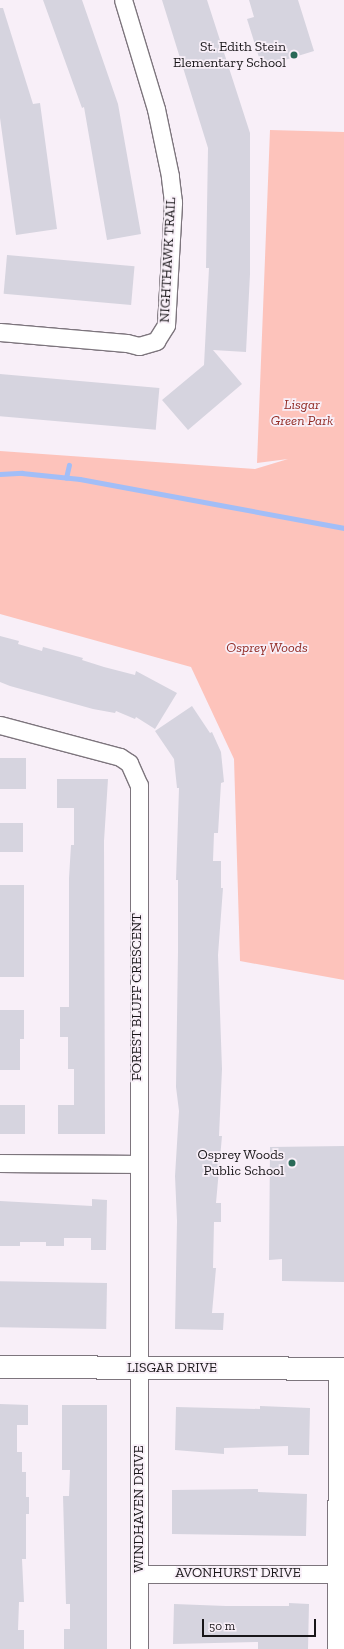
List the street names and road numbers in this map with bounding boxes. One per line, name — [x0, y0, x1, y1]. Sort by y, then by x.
street label: NIGHTHAWK TRAIL — [156, 197, 180, 323]
street label: FOREST BLUFF CRESCENT — [129, 913, 145, 1081]
street label: LISGAR DRIVE — [127, 1360, 217, 1376]
street label: WINDHAVEN DRIVE — [131, 1445, 147, 1573]
street label: AVONHURST DRIVE — [175, 1565, 301, 1581]

